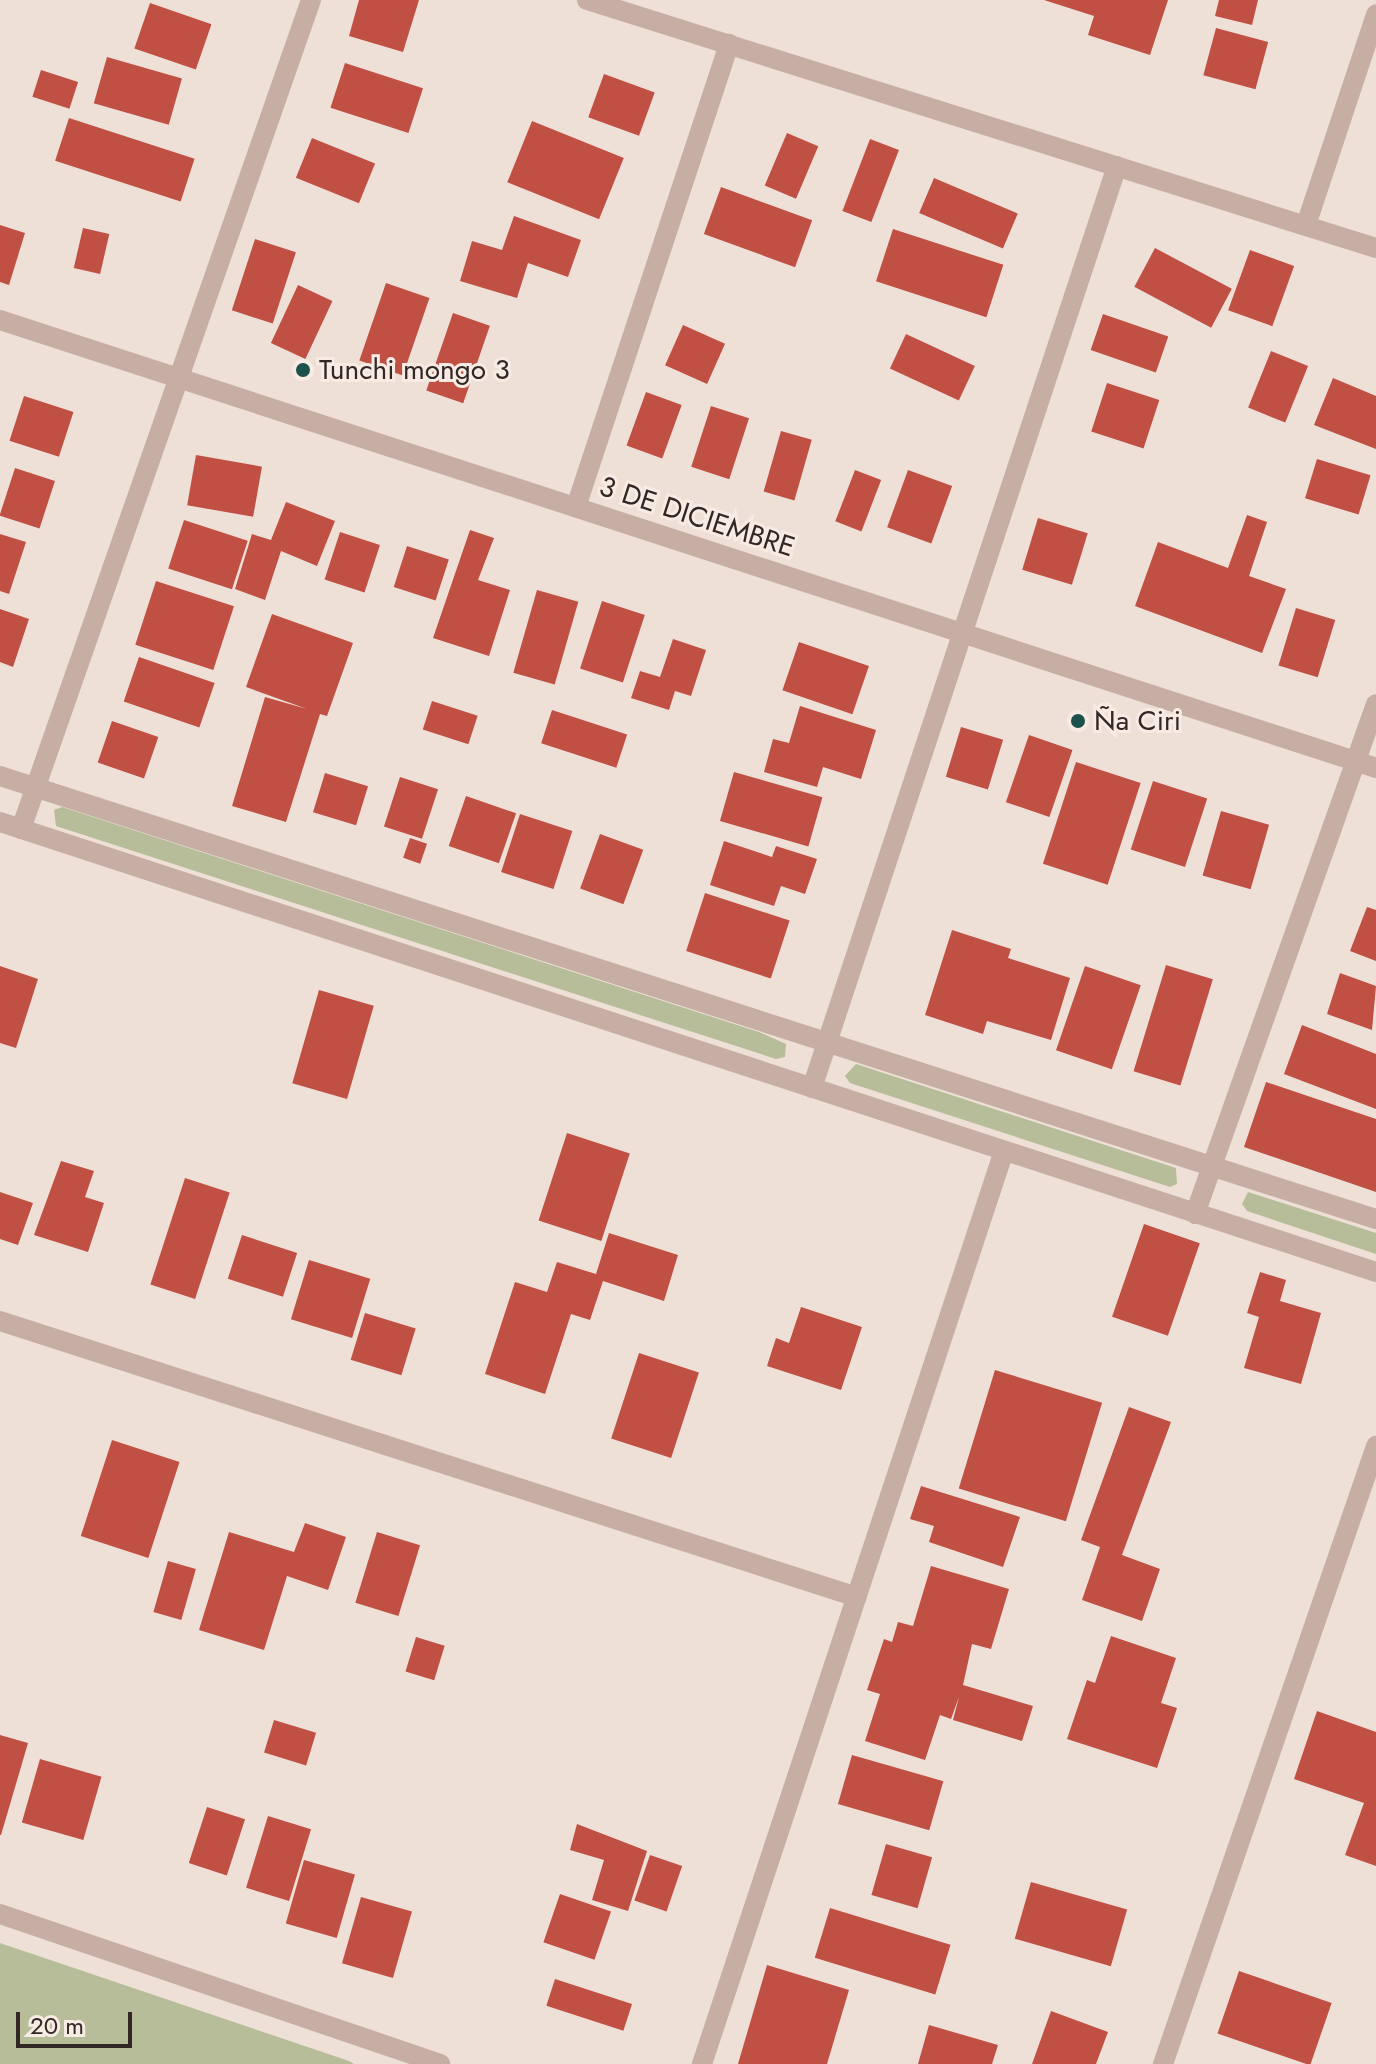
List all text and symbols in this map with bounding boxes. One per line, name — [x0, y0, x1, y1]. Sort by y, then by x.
place label: Tunchi mongo 3 — [319, 353, 510, 387]
marker: Tunchi mongo 3 — [294, 361, 312, 379]
street label: 3 DE DICIEMBRE — [595, 470, 799, 564]
place label: Ña Ciri — [1094, 704, 1181, 738]
marker: Ña Ciri — [1069, 712, 1087, 730]
scale bar — [20, 1996, 136, 2046]
text: 20 m — [30, 2008, 84, 2043]

